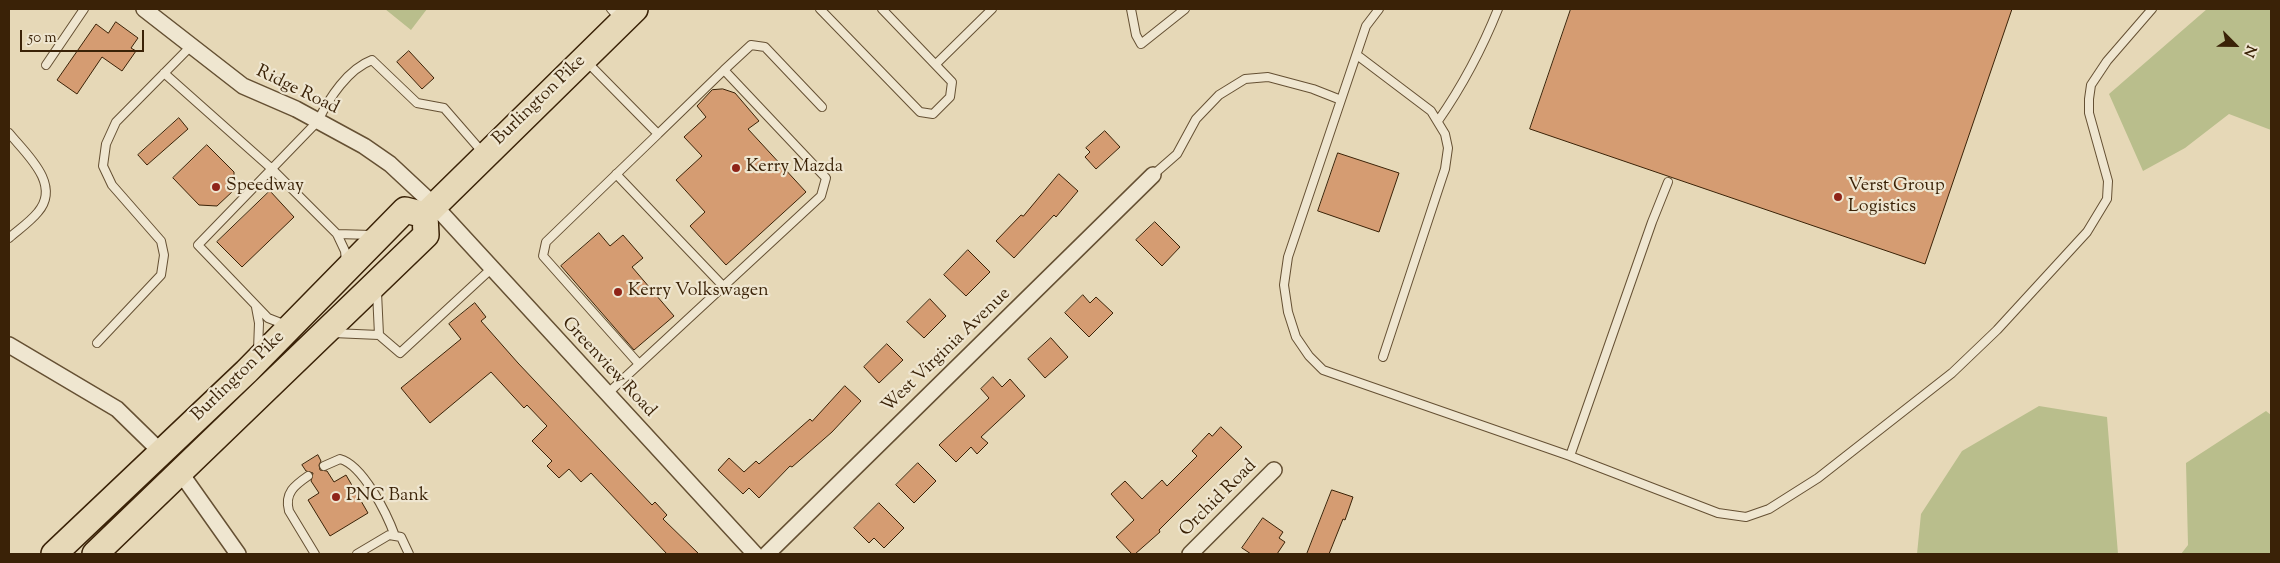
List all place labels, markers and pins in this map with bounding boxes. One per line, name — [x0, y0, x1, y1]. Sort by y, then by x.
place label: Kerry Mazda — [746, 157, 843, 179]
marker: Kerry Mazda — [730, 162, 742, 174]
place label: Speedway — [226, 176, 304, 198]
place label: Verst Group Logistics — [1848, 176, 1945, 218]
marker: Speedway — [210, 181, 222, 193]
marker: Verst Group Logistics — [1832, 191, 1844, 203]
place label: Kerry Volkswagen — [628, 281, 769, 303]
marker: Kerry Volkswagen — [612, 286, 624, 298]
place label: PNC Bank — [346, 486, 429, 508]
marker: PNC Bank — [330, 491, 342, 503]

